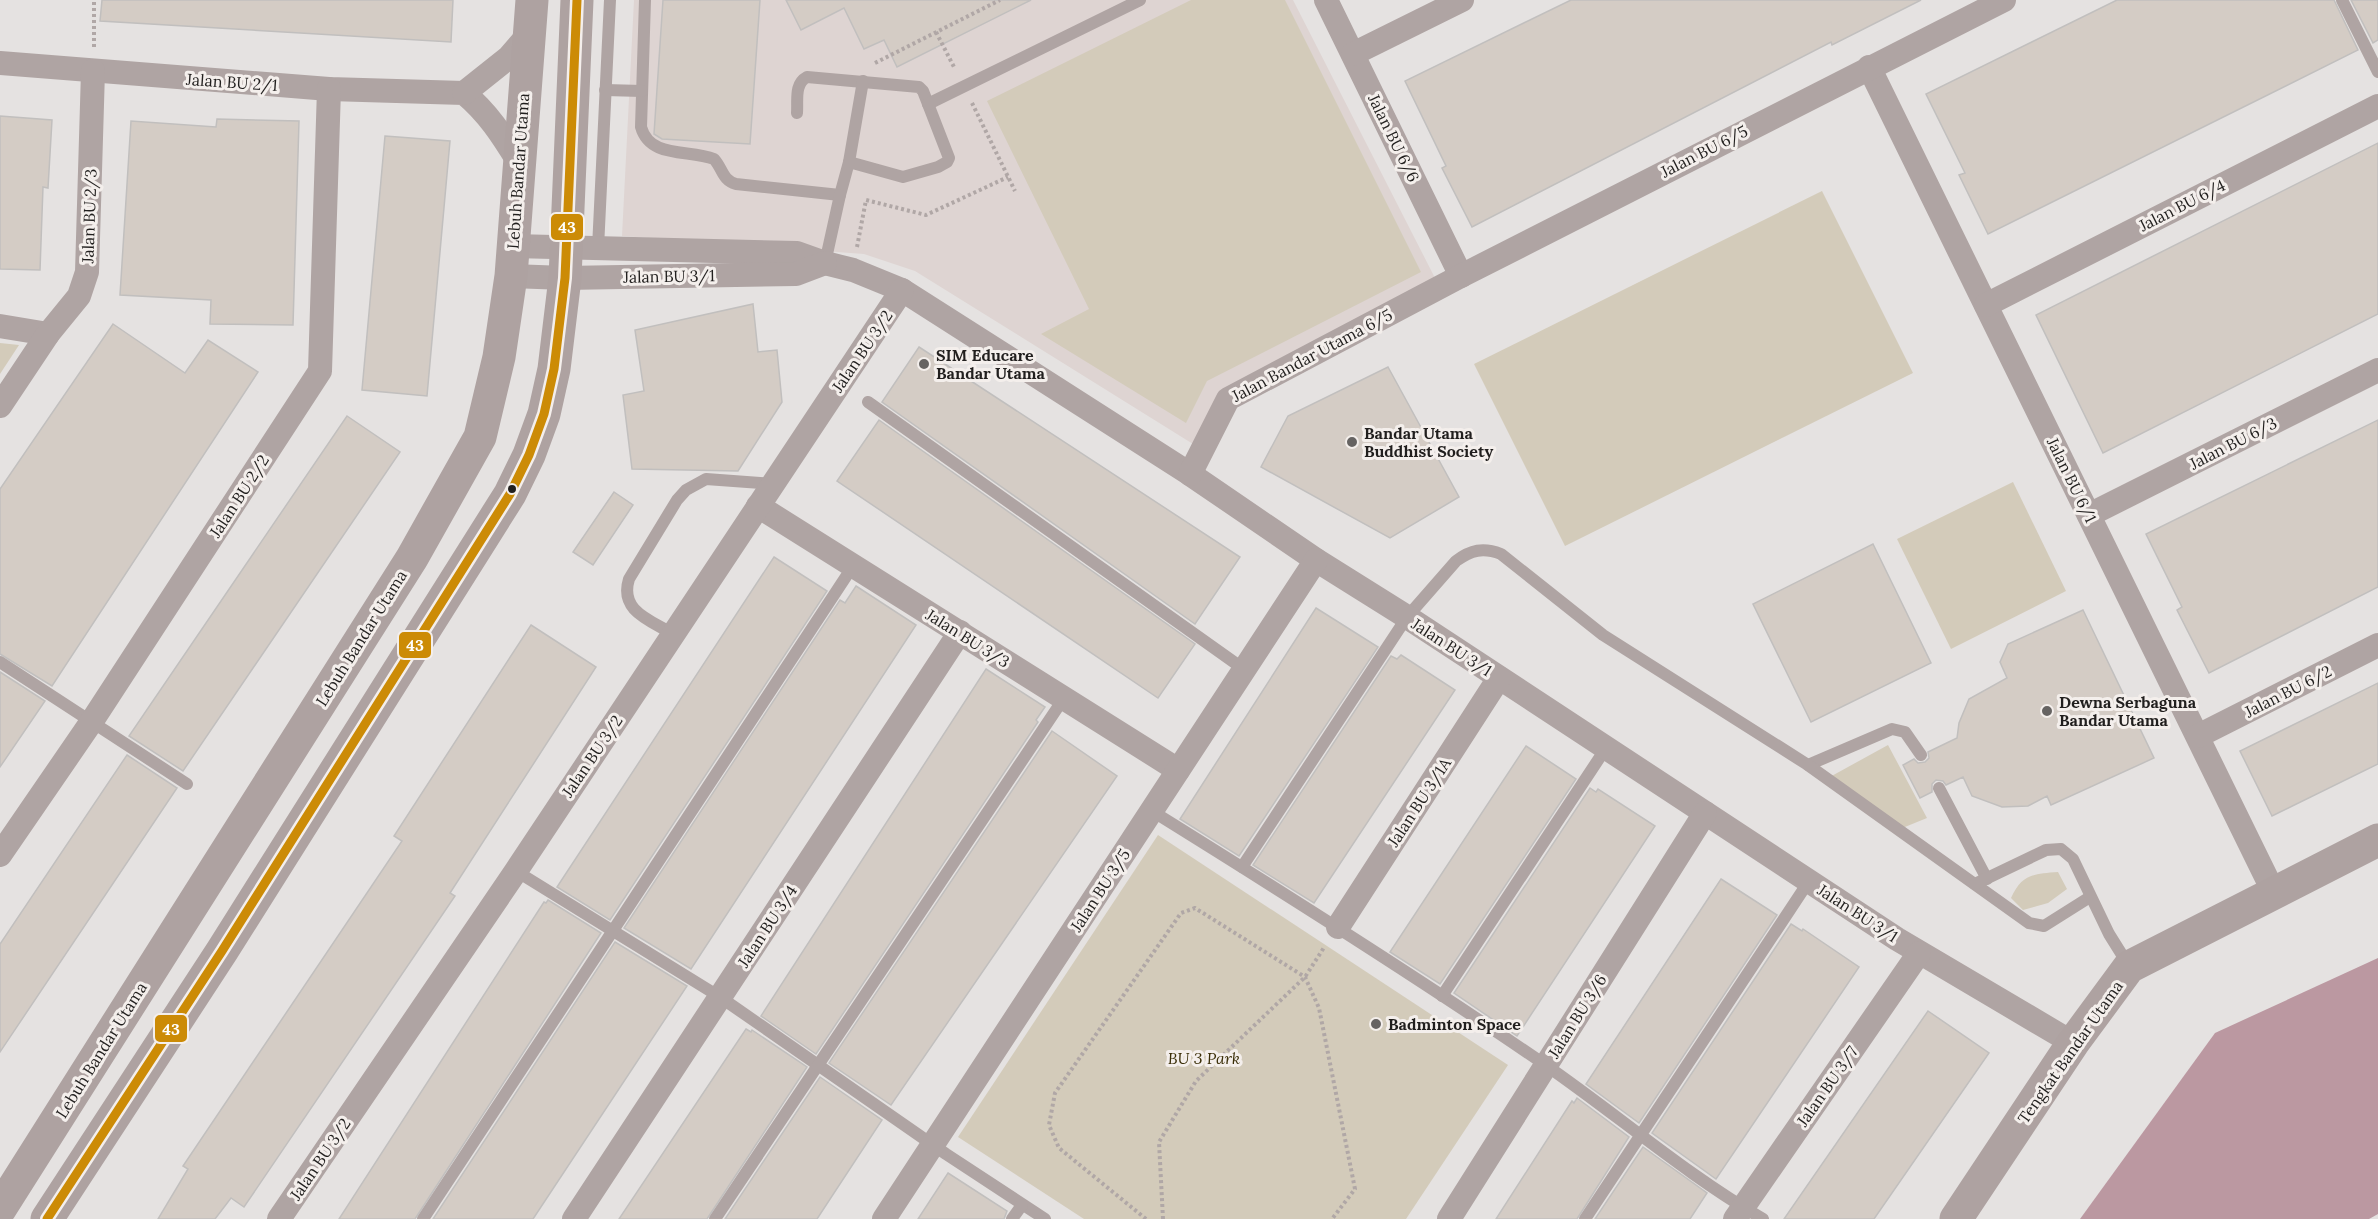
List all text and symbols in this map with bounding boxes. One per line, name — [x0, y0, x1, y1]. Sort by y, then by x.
street label: Jalan BU 2/1 — [185, 69, 279, 96]
street label: Jalan BU 6/6 — [1363, 90, 1424, 186]
street label: Lebuh Bandar Utama — [503, 92, 533, 250]
street label: Jalan BU 6/5 — [1656, 121, 1751, 183]
street label: Jalan BU 2/3 — [77, 168, 102, 265]
street label: Jalan BU 6/4 — [2135, 175, 2229, 237]
line badge: 43 — [550, 213, 584, 241]
text: 43 — [558, 217, 576, 237]
street label: Jalan BU 3/1 — [622, 265, 715, 288]
street label: Jalan Bandar Utama 6/5 — [1227, 304, 1396, 407]
street label: Jalan BU 3/2 — [827, 306, 898, 397]
place label: SIM Educare Bandar Utama — [936, 345, 1046, 383]
marker: SIM Educare Bandar Utama — [917, 357, 931, 371]
street label: Jalan BU 6/3 — [2185, 412, 2280, 475]
place label: Bandar Utama Buddhist Society — [1364, 423, 1494, 461]
street label: Jalan BU 6/1 — [2041, 433, 2101, 526]
marker: Bandar Utama Buddhist Society — [1345, 435, 1359, 449]
street label: Jalan BU 2/2 — [204, 451, 274, 542]
unlabelled marker — [506, 483, 518, 495]
street label: Lebuh Bandar Utama — [311, 566, 411, 710]
street label: Jalan BU 3/3 — [921, 604, 1014, 672]
street label: Jalan BU 3/1 — [1407, 613, 1496, 681]
line badge: 43 — [398, 631, 432, 659]
text: 43 — [406, 635, 424, 655]
street label: Jalan BU 6/2 — [2240, 661, 2335, 723]
place label: Dewna Serbaguna Bandar Utama — [2059, 692, 2197, 730]
marker: Dewna Serbaguna Bandar Utama — [2040, 704, 2054, 718]
street label: Jalan BU 3/2 — [557, 711, 628, 802]
street label: Jalan BU 3/1A — [1382, 753, 1457, 852]
street label: Jalan BU 3/5 — [1065, 845, 1135, 937]
street label: Jalan BU 3/1 — [1813, 879, 1902, 947]
street label: Jalan BU 3/4 — [733, 881, 802, 972]
street label: Jalan BU 3/6 — [1543, 970, 1611, 1063]
street label: Tengkat Bandar Utama — [2013, 977, 2127, 1127]
street label: Lebuh Bandar Utama — [51, 978, 151, 1122]
line badge: 43 — [154, 1014, 188, 1043]
place label: Badminton Space — [1388, 1014, 1521, 1034]
marker: Badminton Space — [1369, 1017, 1383, 1031]
text: 43 — [162, 1019, 180, 1039]
street label: Jalan BU 3/7 — [1791, 1042, 1863, 1131]
park label: BU 3 Park — [1168, 1048, 1240, 1068]
street label: Jalan BU 3/2 — [285, 1114, 356, 1205]

